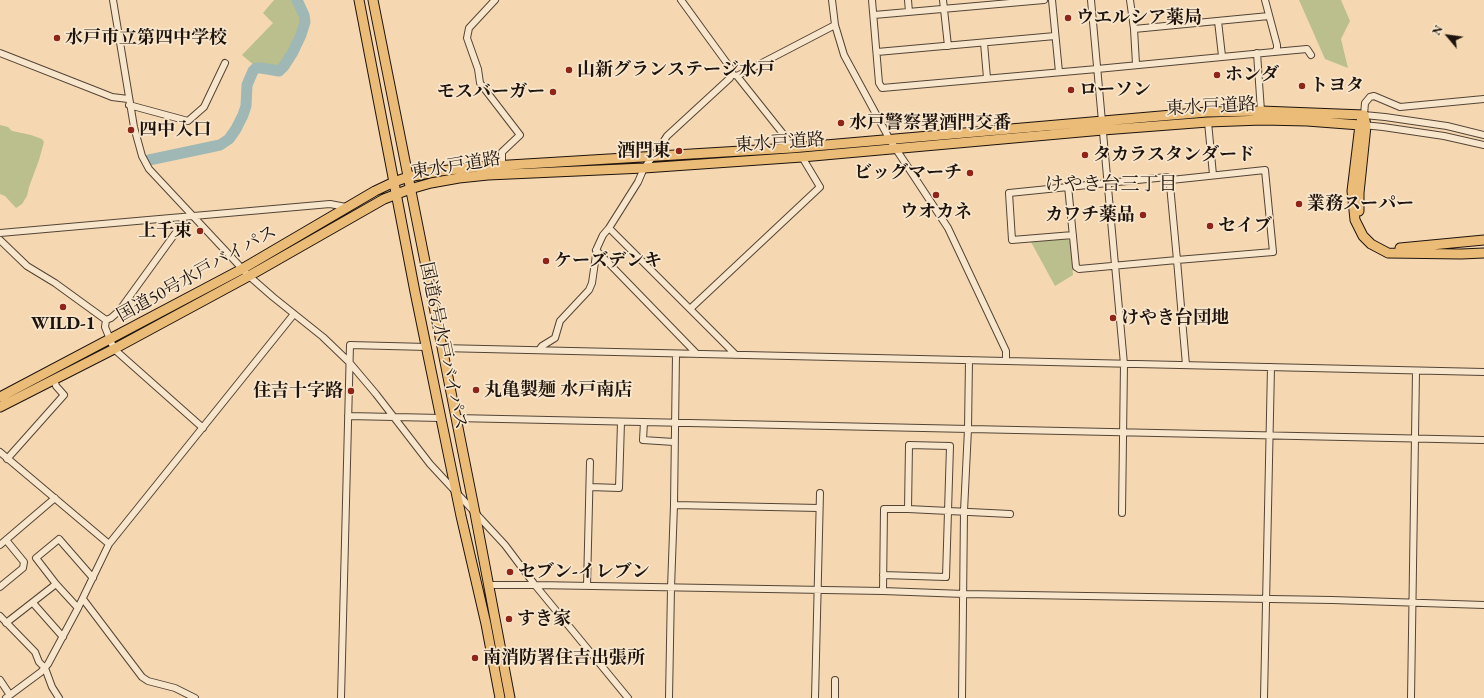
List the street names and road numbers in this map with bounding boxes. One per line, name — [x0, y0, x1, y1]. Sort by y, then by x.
street label: 東水戸道路 — [1165, 94, 1257, 120]
street label: 東水戸道路 — [734, 129, 826, 157]
street label: 東水戸道路 — [410, 148, 502, 184]
street label: 国道50号水戸バイパス — [113, 221, 281, 327]
street label: 国道6号水戸バイパス — [415, 260, 471, 432]

